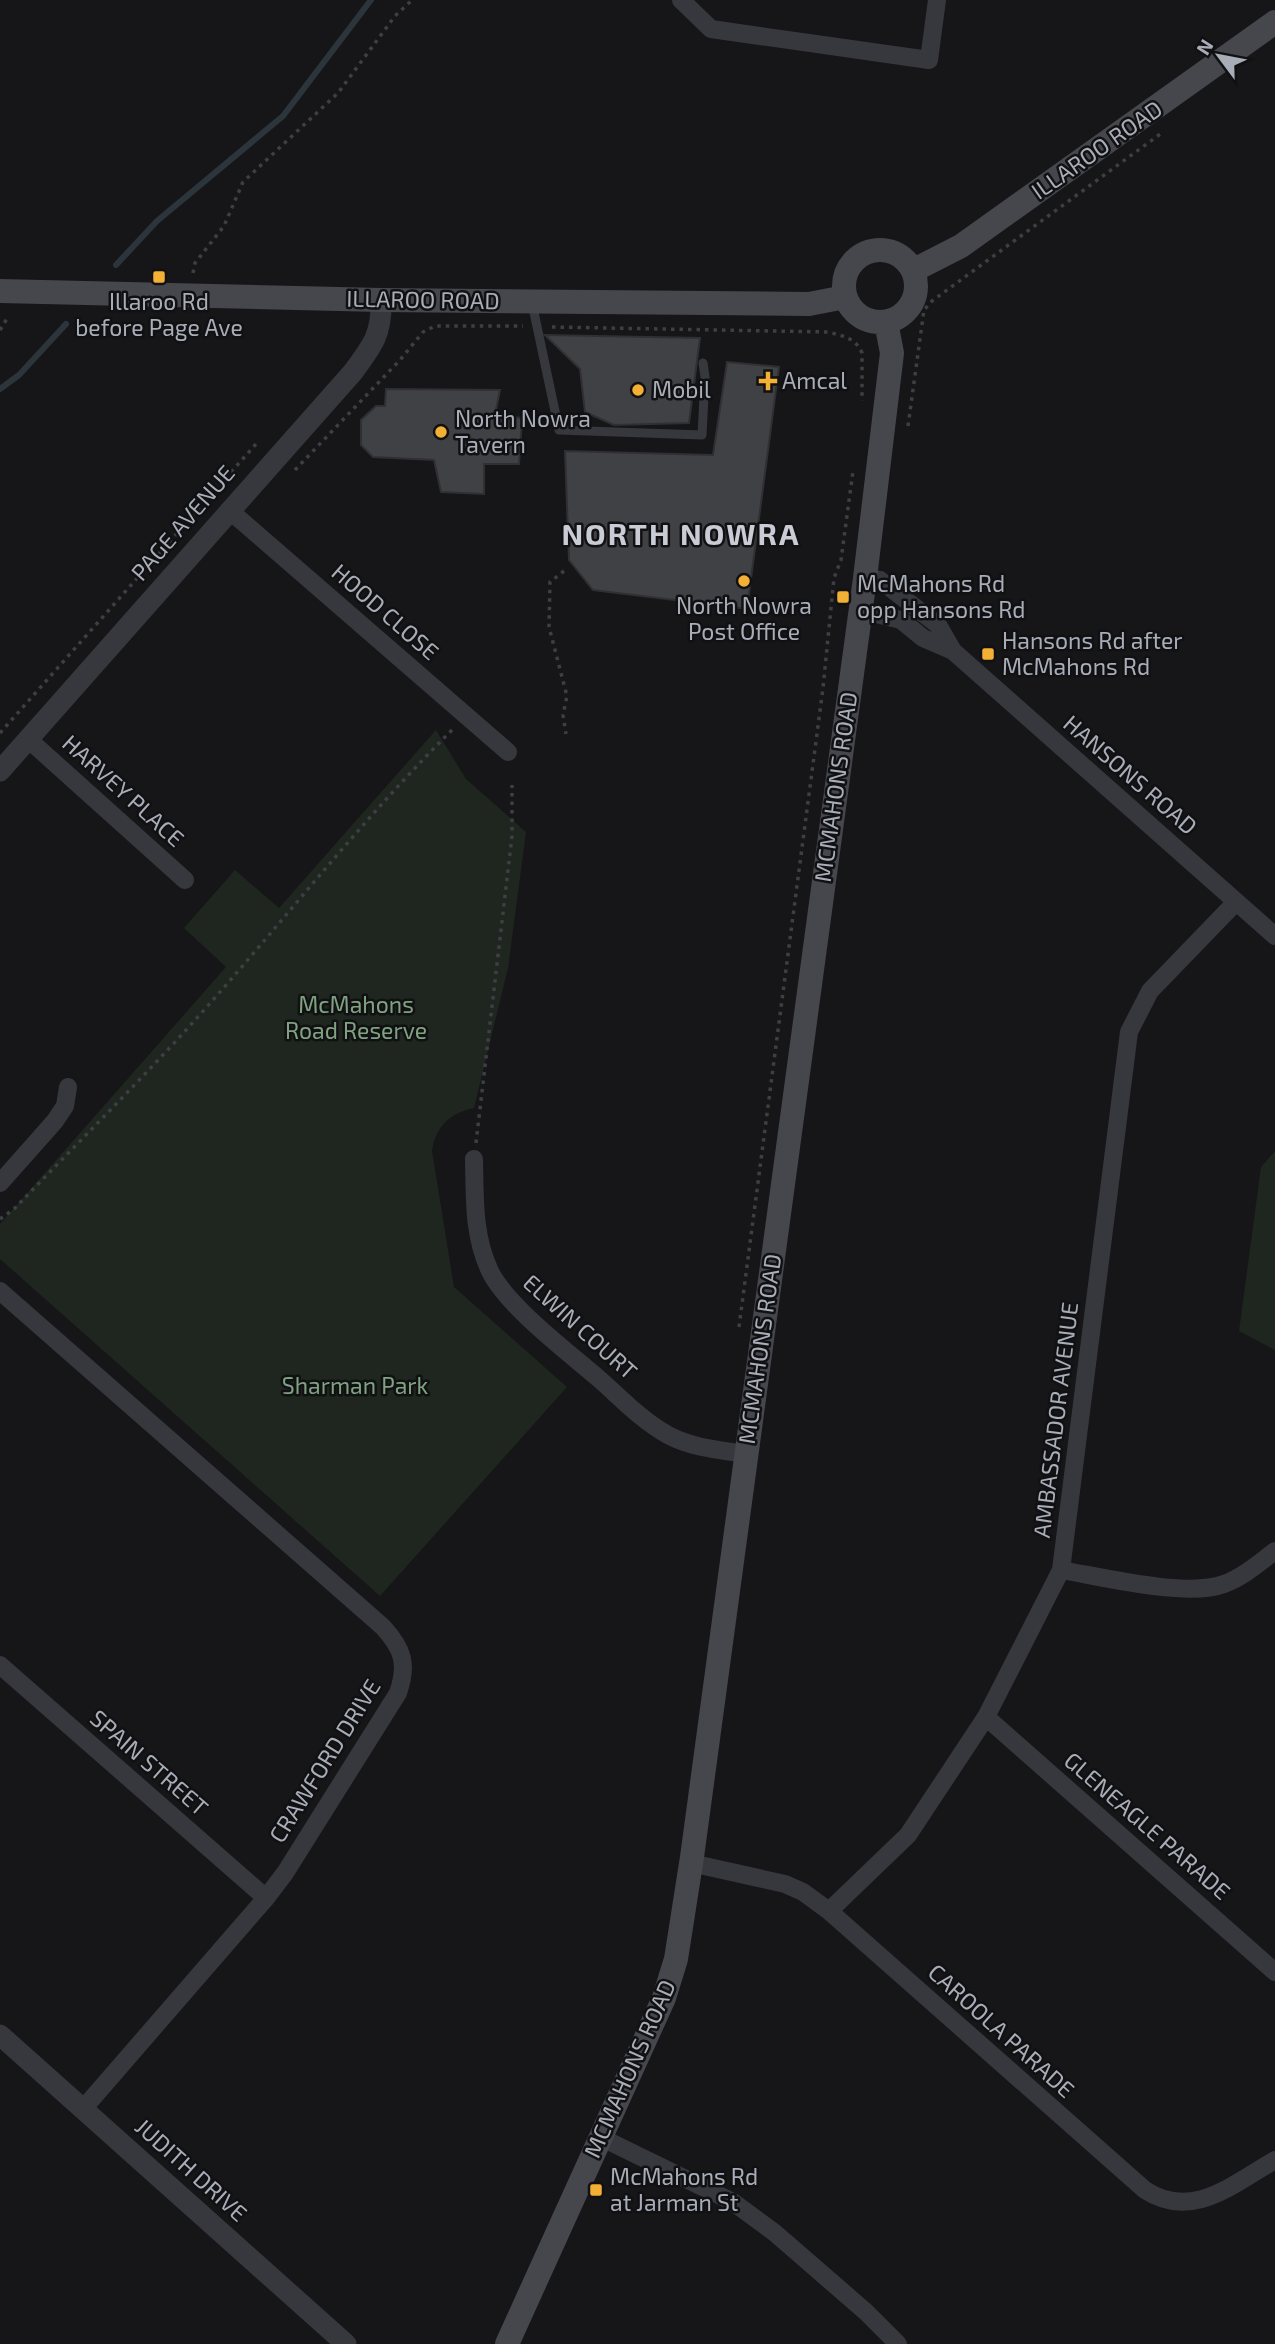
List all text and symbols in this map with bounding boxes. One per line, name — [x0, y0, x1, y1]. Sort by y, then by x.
north arrow — [1184, 21, 1254, 91]
text: N — [1191, 35, 1218, 59]
street label: ILLAROO ROAD — [1026, 94, 1167, 205]
marker: Illaroo Rd before Page Ave — [151, 269, 167, 285]
street label: ILLAROO ROAD — [346, 284, 500, 314]
place label: Illaroo Rd before Page Ave — [75, 287, 243, 341]
place label: Amcal — [782, 366, 847, 394]
marker: Amcal — [760, 373, 776, 389]
place label: Mobil — [652, 375, 711, 403]
marker: Mobil — [630, 382, 646, 398]
place label: North Nowra Tavern — [455, 404, 591, 458]
marker: North Nowra Tavern — [433, 424, 449, 440]
street label: PAGE AVENUE — [125, 459, 240, 586]
district label: NORTH NOWRA — [561, 515, 801, 551]
street label: HOOD CLOSE — [327, 557, 445, 665]
place label: McMahons Rd opp Hansons Rd — [857, 569, 1026, 623]
marker: North Nowra Post Office — [736, 573, 752, 589]
marker: McMahons Rd opp Hansons Rd — [835, 589, 851, 605]
place label: North Nowra Post Office — [676, 591, 812, 645]
place label: Hansons Rd after McMahons Rd — [1002, 626, 1183, 680]
marker: Hansons Rd after McMahons Rd — [980, 646, 996, 662]
street label: MCMAHONS ROAD — [808, 690, 862, 884]
street label: HANSONS ROAD — [1058, 709, 1203, 840]
street label: HARVEY PLACE — [57, 728, 190, 852]
park label: McMahons Road Reserve — [285, 990, 427, 1044]
street label: MCMAHONS ROAD — [732, 1252, 786, 1446]
street label: ELWIN COURT — [518, 1268, 643, 1385]
street label: AMBASSADOR AVENUE — [1027, 1300, 1083, 1539]
park label: Sharman Park — [282, 1371, 429, 1399]
street label: CRAWFORD DRIVE — [263, 1674, 386, 1847]
street label: SPAIN STREET — [85, 1703, 214, 1821]
street label: GLENEAGLE PARADE — [1059, 1746, 1236, 1905]
street label: CAROOLA PARADE — [923, 1957, 1080, 2103]
street label: MCMAHONS ROAD — [577, 1975, 681, 2162]
street label: JUDITH DRIVE — [130, 2112, 253, 2227]
place label: McMahons Rd at Jarman St — [610, 2162, 758, 2216]
marker: McMahons Rd at Jarman St — [588, 2182, 604, 2198]

